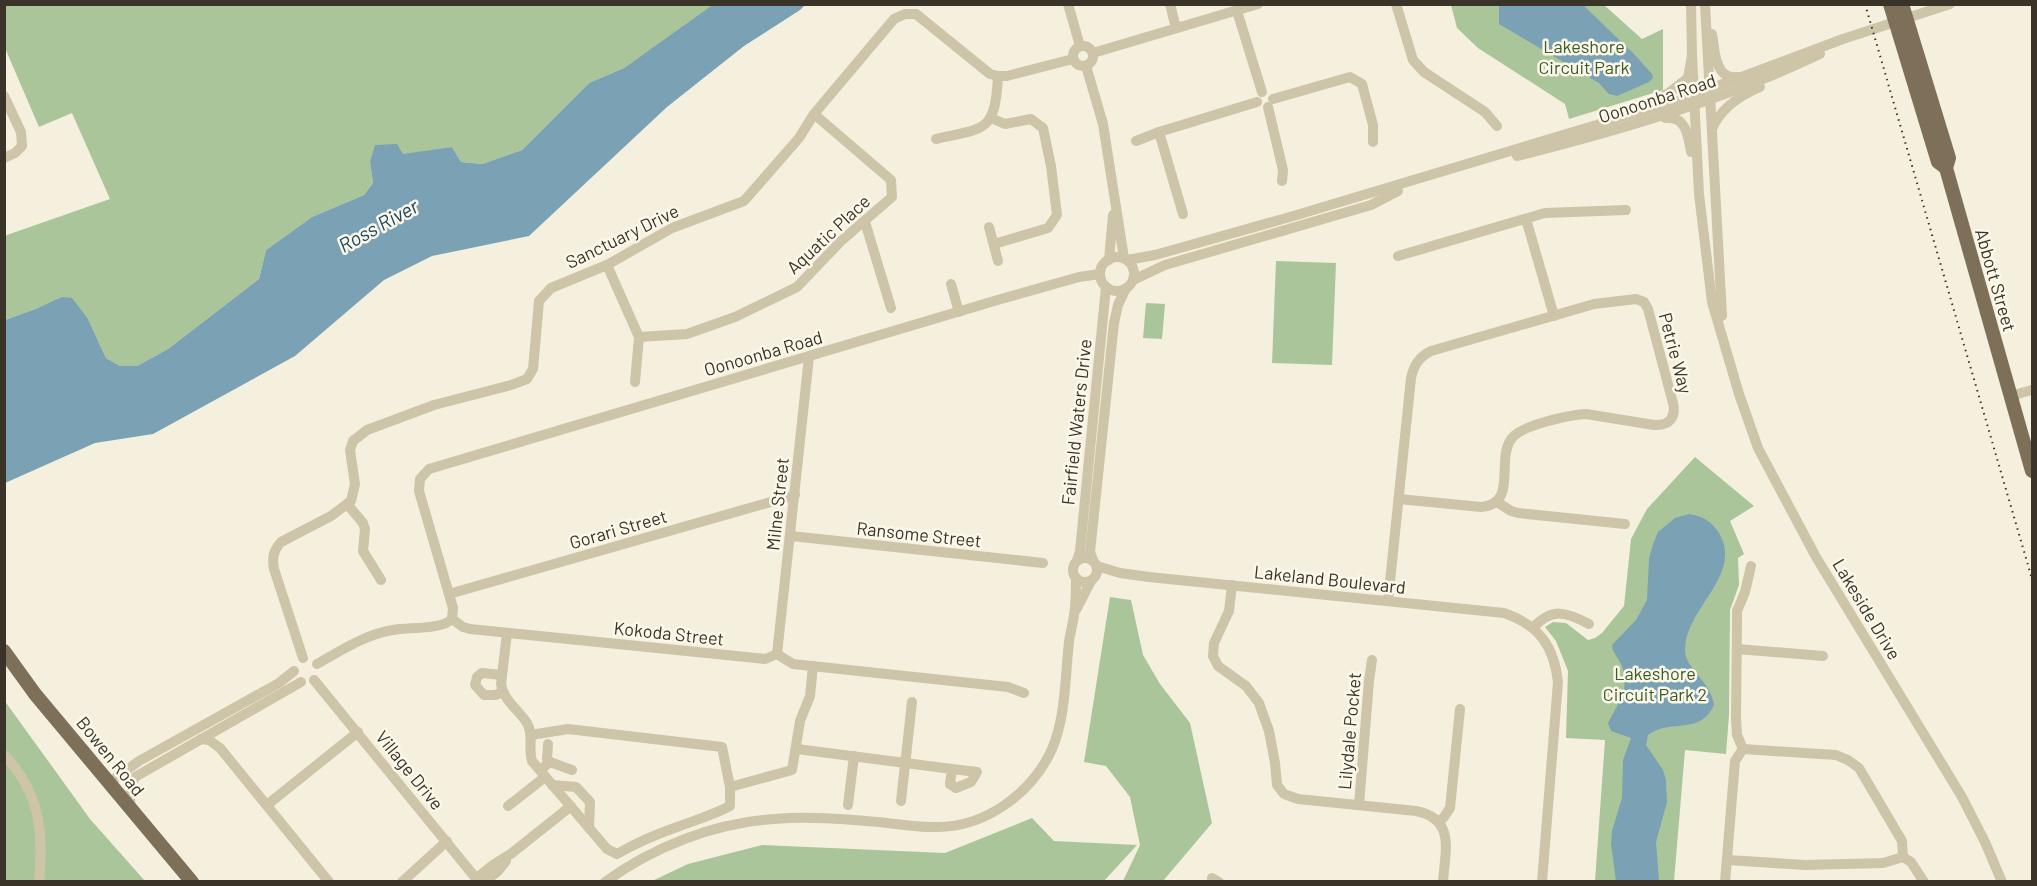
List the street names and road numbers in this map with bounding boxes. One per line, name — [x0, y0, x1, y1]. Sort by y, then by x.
street label: Oonoonba Road — [1595, 69, 1719, 127]
street label: Aquatic Place — [782, 190, 874, 278]
street label: Sanctuary Drive — [562, 199, 682, 273]
street label: Abbott Street — [1971, 226, 2021, 334]
street label: Petrie Way — [1655, 310, 1697, 396]
street label: Oonoonba Road — [701, 326, 825, 380]
street label: Fairfield Waters Drive — [1056, 338, 1096, 506]
street label: Milne Street — [761, 456, 793, 552]
street label: Gorari Street — [567, 505, 669, 553]
street label: Ransome Street — [855, 517, 983, 551]
street label: Lakeside Drive — [1828, 555, 1906, 663]
street label: Lakeland Boulevard — [1253, 560, 1407, 598]
street label: Kokoda Street — [613, 616, 725, 650]
street label: Lilydale Pocket — [1333, 672, 1365, 790]
street label: Bowen Road — [72, 712, 150, 800]
street label: Village Drive — [371, 726, 449, 814]

